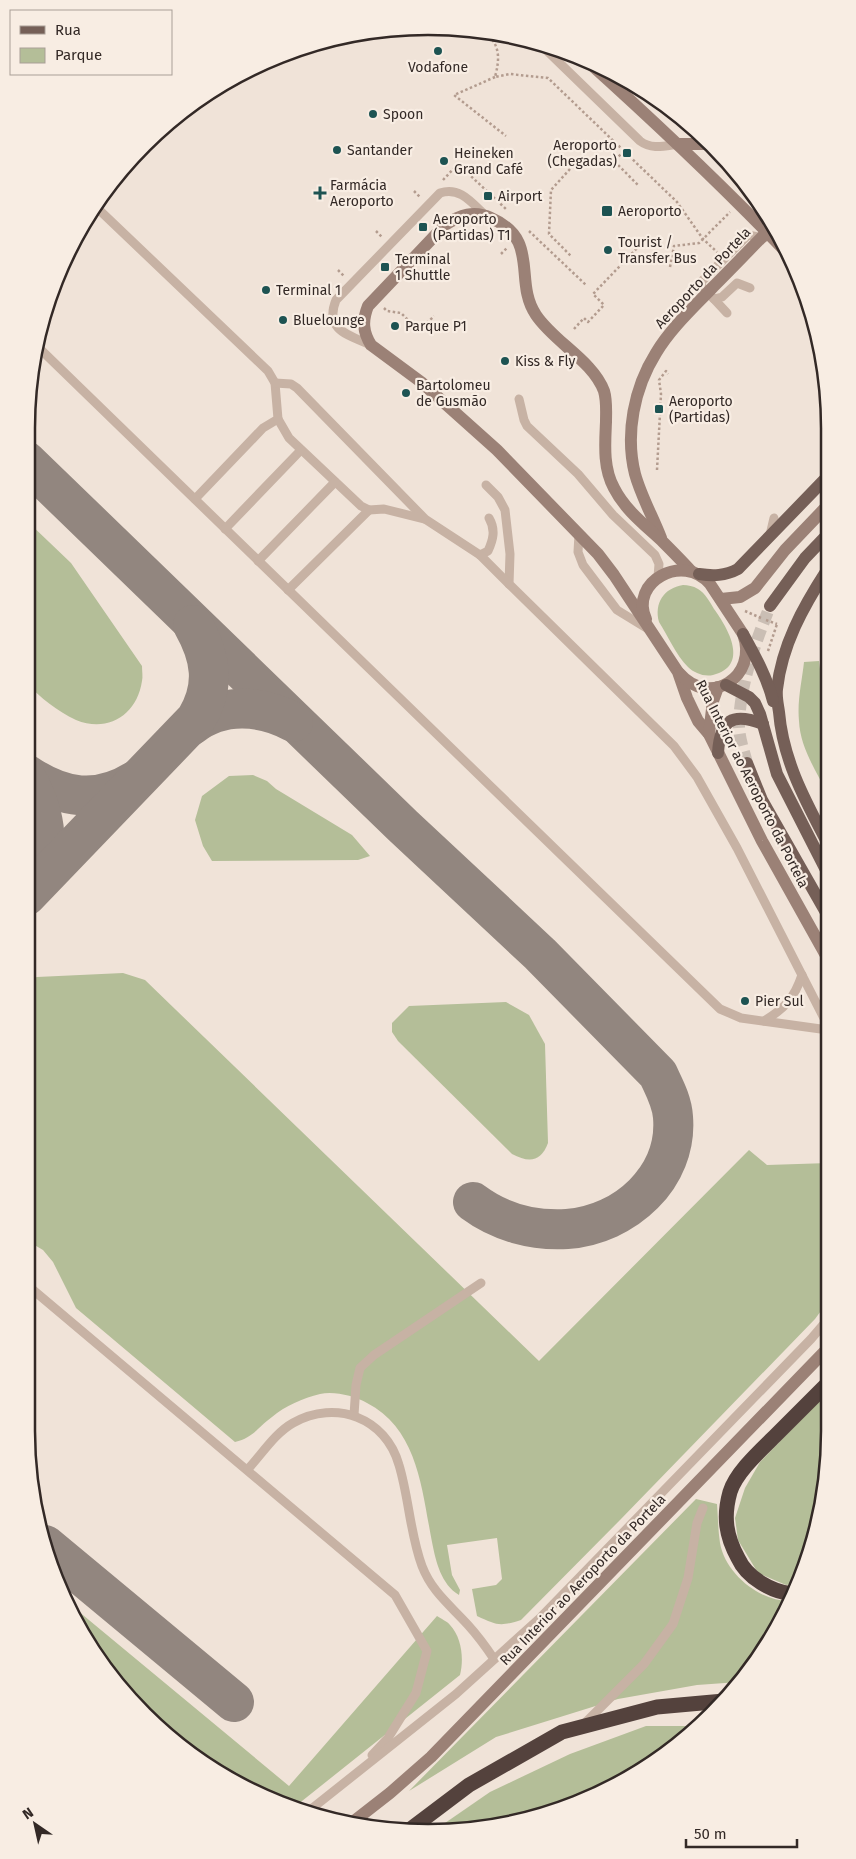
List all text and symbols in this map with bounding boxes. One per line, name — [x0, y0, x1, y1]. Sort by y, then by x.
legend — [10, 10, 172, 75]
text: Rua — [55, 21, 81, 39]
marker: Vodafone — [432, 45, 444, 57]
text: Parque — [55, 46, 102, 64]
place label: Vodafone — [408, 59, 468, 76]
place label: Spoon — [383, 106, 424, 123]
marker: Spoon — [367, 108, 379, 120]
place label: Aeroporto (Chegadas) — [547, 137, 617, 170]
place label: Santander — [347, 142, 413, 159]
marker: Santander — [331, 144, 343, 156]
place label: Heineken Grand Café — [454, 145, 523, 178]
marker: Aeroporto (Chegadas) — [621, 147, 633, 159]
marker: Heineken Grand Café — [438, 155, 450, 167]
place label: Farmácia Aeroporto — [330, 177, 394, 210]
marker: Farmácia Aeroporto — [314, 187, 326, 199]
place label: Airport — [498, 188, 543, 205]
marker: Airport — [482, 190, 494, 202]
place label: Aeroporto — [618, 203, 682, 220]
marker: Aeroporto — [600, 204, 614, 218]
place label: Aeroporto (Partidas) T1 — [433, 211, 511, 244]
marker: Aeroporto (Partidas) T1 — [417, 221, 429, 233]
street label: Aeroporto da Portela — [652, 224, 754, 332]
place label: Tourist / Transfer Bus — [618, 234, 697, 267]
marker: Tourist / Transfer Bus — [602, 244, 614, 256]
place label: Terminal 1 Shuttle — [395, 251, 450, 284]
marker: Terminal 1 Shuttle — [379, 261, 391, 273]
place label: Terminal 1 — [276, 282, 341, 299]
marker: Terminal 1 — [260, 284, 272, 296]
place label: Bluelounge — [293, 312, 365, 329]
marker: Bluelounge — [277, 314, 289, 326]
place label: Parque P1 — [405, 318, 467, 335]
marker: Parque P1 — [389, 320, 401, 332]
place label: Kiss & Fly — [515, 353, 575, 370]
marker: Kiss & Fly — [499, 355, 511, 367]
place label: Bartolomeu de Gusmão — [416, 377, 491, 410]
marker: Bartolomeu de Gusmão — [400, 387, 412, 399]
place label: Aeroporto (Partidas) — [669, 393, 733, 426]
marker: Aeroporto (Partidas) — [653, 403, 665, 415]
street label: Rua Interior ao Aeroporto da Portela — [692, 677, 812, 891]
place label: Pier Sul — [755, 993, 804, 1010]
marker: Pier Sul — [739, 995, 751, 1007]
street label: Rua Interior ao Aeroporto da Portela — [496, 1491, 670, 1669]
north arrow — [10, 1799, 60, 1849]
text: N — [19, 1804, 37, 1823]
scale bar — [686, 1816, 797, 1848]
text: 50 m — [694, 1825, 727, 1843]

